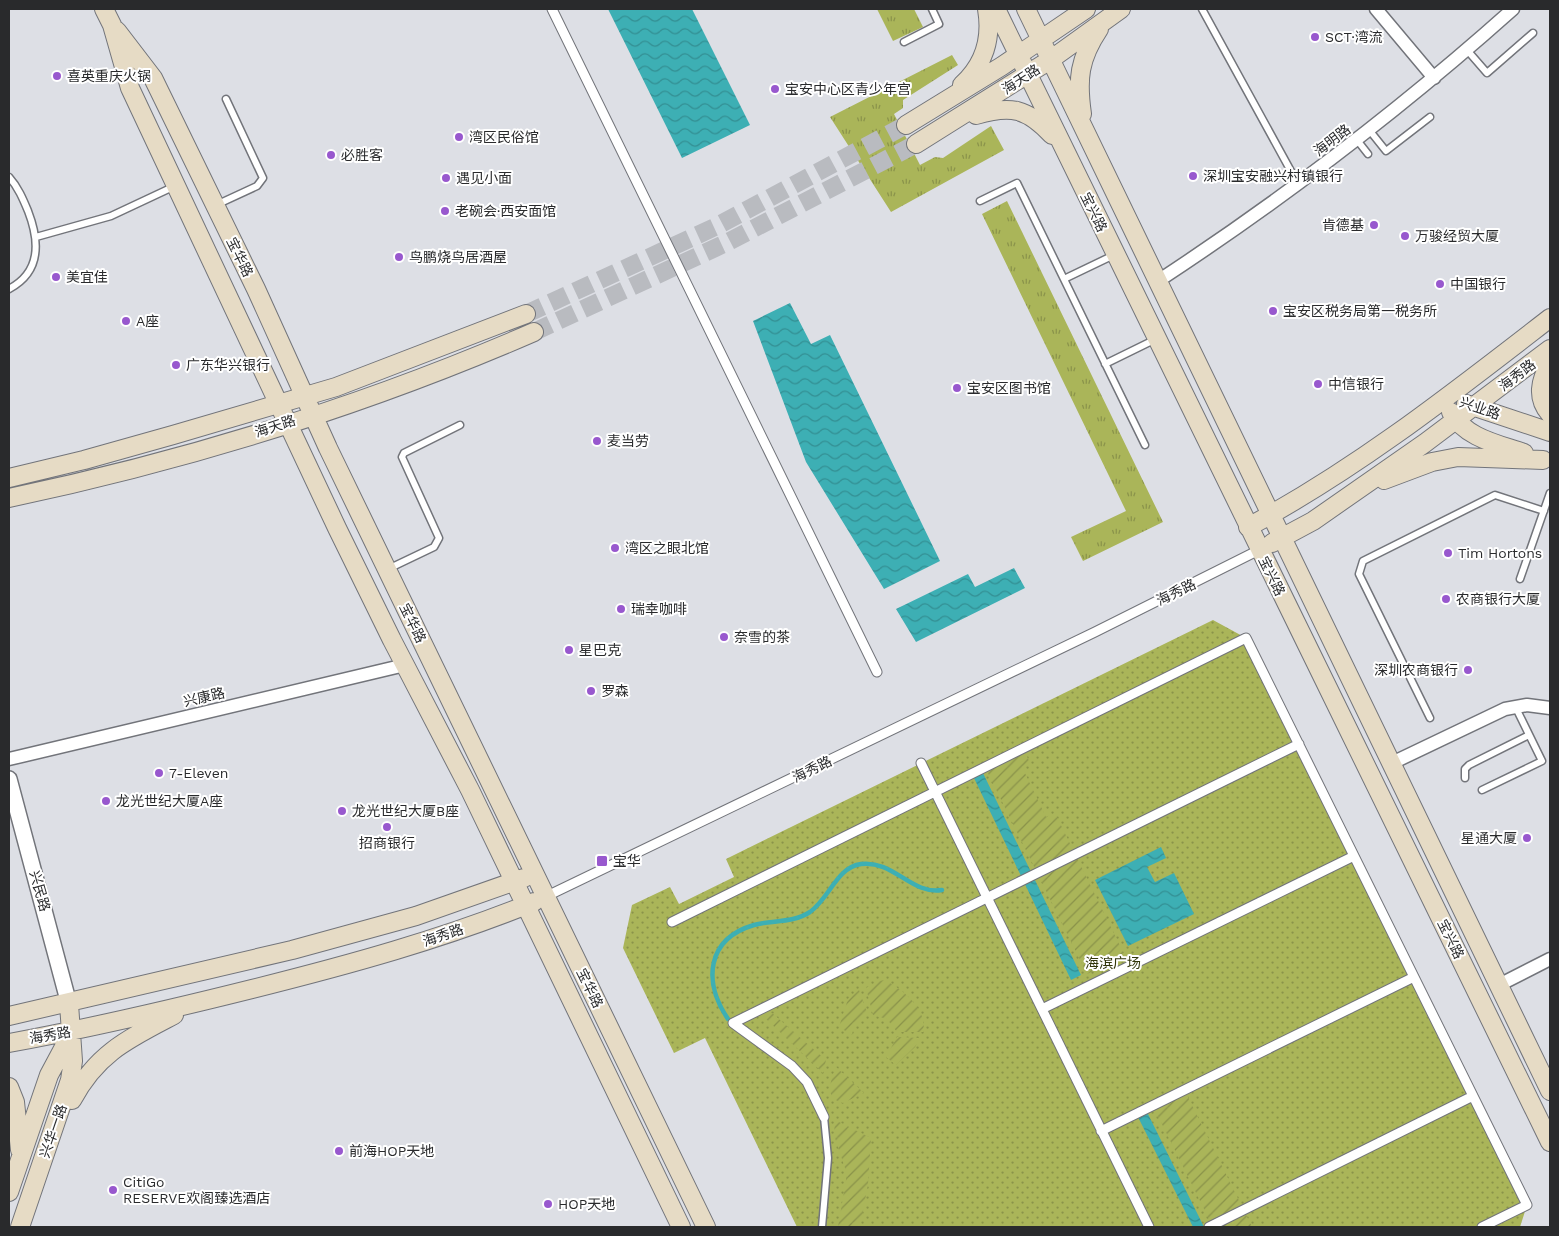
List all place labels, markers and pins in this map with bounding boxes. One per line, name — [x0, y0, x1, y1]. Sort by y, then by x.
place label: SCT·湾流 — [1325, 29, 1383, 45]
marker: SCT·湾流 — [1309, 31, 1321, 43]
place label: 喜英重庆火锅 — [67, 68, 151, 84]
marker: 喜英重庆火锅 — [51, 70, 63, 82]
place label: 宝安中心区青少年宫 — [785, 81, 911, 97]
marker: 宝安中心区青少年宫 — [769, 83, 781, 95]
place label: 湾区民俗馆 — [469, 129, 539, 145]
marker: 湾区民俗馆 — [453, 131, 465, 143]
place label: 必胜客 — [341, 147, 383, 163]
marker: 必胜客 — [325, 149, 337, 161]
place label: 深圳宝安融兴村镇银行 — [1203, 168, 1343, 184]
place label: 遇见小面 — [456, 170, 512, 186]
marker: 深圳宝安融兴村镇银行 — [1187, 170, 1199, 182]
marker: 遇见小面 — [440, 172, 452, 184]
place label: 老碗会·西安面馆 — [455, 203, 556, 219]
marker: 老碗会·西安面馆 — [439, 205, 451, 217]
place label: 肯德基 — [1322, 217, 1364, 233]
marker: 肯德基 — [1368, 219, 1380, 231]
place label: 万骏经贸大厦 — [1415, 228, 1499, 244]
marker: 万骏经贸大厦 — [1399, 230, 1411, 242]
place label: 鸟鹏烧鸟居酒屋 — [409, 249, 507, 265]
marker: 鸟鹏烧鸟居酒屋 — [393, 251, 405, 263]
place label: 美宜佳 — [66, 269, 108, 285]
marker: 美宜佳 — [50, 271, 62, 283]
place label: 中国银行 — [1450, 276, 1506, 292]
marker: 中国银行 — [1434, 278, 1446, 290]
place label: 宝安区税务局第一税务所 — [1283, 303, 1437, 319]
marker: 宝安区税务局第一税务所 — [1267, 305, 1279, 317]
place label: A座 — [136, 313, 159, 329]
marker: A座 — [120, 315, 132, 327]
place label: 广东华兴银行 — [186, 357, 270, 373]
marker: 广东华兴银行 — [170, 359, 182, 371]
place label: 中信银行 — [1328, 376, 1384, 392]
marker: 中信银行 — [1312, 378, 1324, 390]
place label: 宝安区图书馆 — [967, 380, 1051, 396]
marker: 宝安区图书馆 — [951, 382, 963, 394]
place label: 麦当劳 — [607, 433, 649, 449]
marker: 麦当劳 — [591, 435, 603, 447]
place label: 湾区之眼北馆 — [625, 540, 709, 556]
marker: 湾区之眼北馆 — [609, 542, 621, 554]
place label: Tim Hortons — [1458, 545, 1542, 561]
marker: Tim Hortons — [1442, 547, 1454, 559]
place label: 农商银行大厦 — [1456, 591, 1540, 607]
marker: 农商银行大厦 — [1440, 593, 1452, 605]
place label: 瑞幸咖啡 — [631, 601, 687, 617]
marker: 瑞幸咖啡 — [615, 603, 627, 615]
place label: 奈雪的茶 — [734, 629, 790, 645]
marker: 奈雪的茶 — [718, 631, 730, 643]
place label: 星巴克 — [579, 642, 621, 658]
marker: 星巴克 — [563, 644, 575, 656]
place label: 深圳农商银行 — [1374, 662, 1458, 678]
marker: 深圳农商银行 — [1462, 664, 1474, 676]
place label: 罗森 — [601, 683, 629, 699]
marker: 罗森 — [585, 685, 597, 697]
place label: 7-Eleven — [169, 765, 228, 781]
marker: 7-Eleven — [153, 767, 165, 779]
place label: 龙光世纪大厦A座 — [116, 793, 223, 809]
marker: 龙光世纪大厦A座 — [100, 795, 112, 807]
place label: 龙光世纪大厦B座 — [352, 803, 459, 819]
marker: 龙光世纪大厦B座 — [336, 805, 348, 817]
marker: 招商银行 — [381, 821, 393, 833]
place label: 星通大厦 — [1461, 830, 1517, 846]
marker: 星通大厦 — [1521, 832, 1533, 844]
place label: 招商银行 — [359, 835, 415, 851]
place label: 宝华 — [613, 853, 641, 869]
marker: 宝华 — [595, 854, 609, 868]
place label: 前海HOP天地 — [349, 1143, 434, 1159]
marker: 前海HOP天地 — [333, 1145, 345, 1157]
place label: CitiGo RESERVE欢阁臻选酒店 — [123, 1174, 270, 1206]
marker: CitiGo RESERVE欢阁臻选酒店 — [107, 1184, 119, 1196]
place label: HOP天地 — [558, 1196, 615, 1212]
marker: HOP天地 — [542, 1198, 554, 1210]

